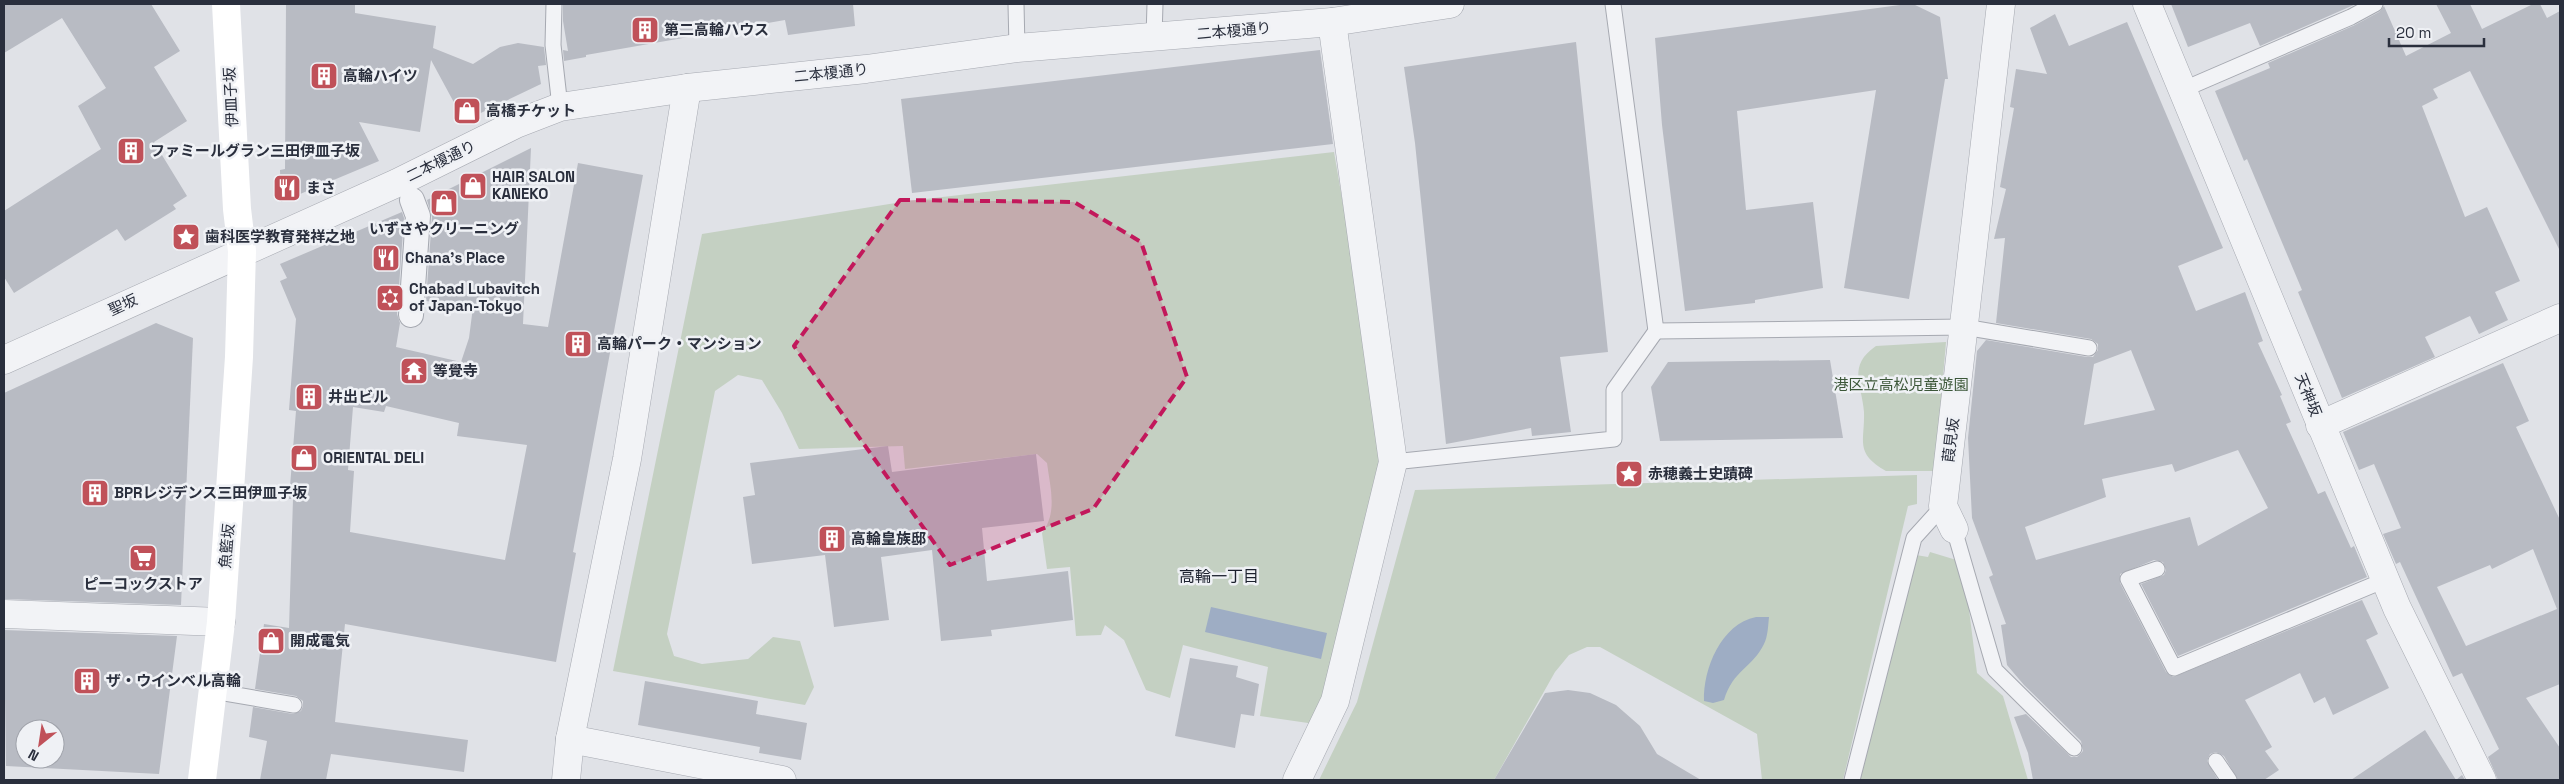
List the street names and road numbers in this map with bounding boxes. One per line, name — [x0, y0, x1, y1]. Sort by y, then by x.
street label: 二本榎通り — [1196, 18, 1272, 43]
street label: 二本榎通り — [793, 59, 869, 86]
street label: 伊皿子坂 — [219, 67, 242, 127]
street label: 二本榎通り — [403, 136, 479, 186]
street label: 聖坂 — [105, 290, 140, 319]
street label: 天神坂 — [2291, 370, 2326, 419]
street label: 葭見坂 — [1938, 416, 1963, 463]
street label: 魚籃坂 — [215, 523, 238, 569]

